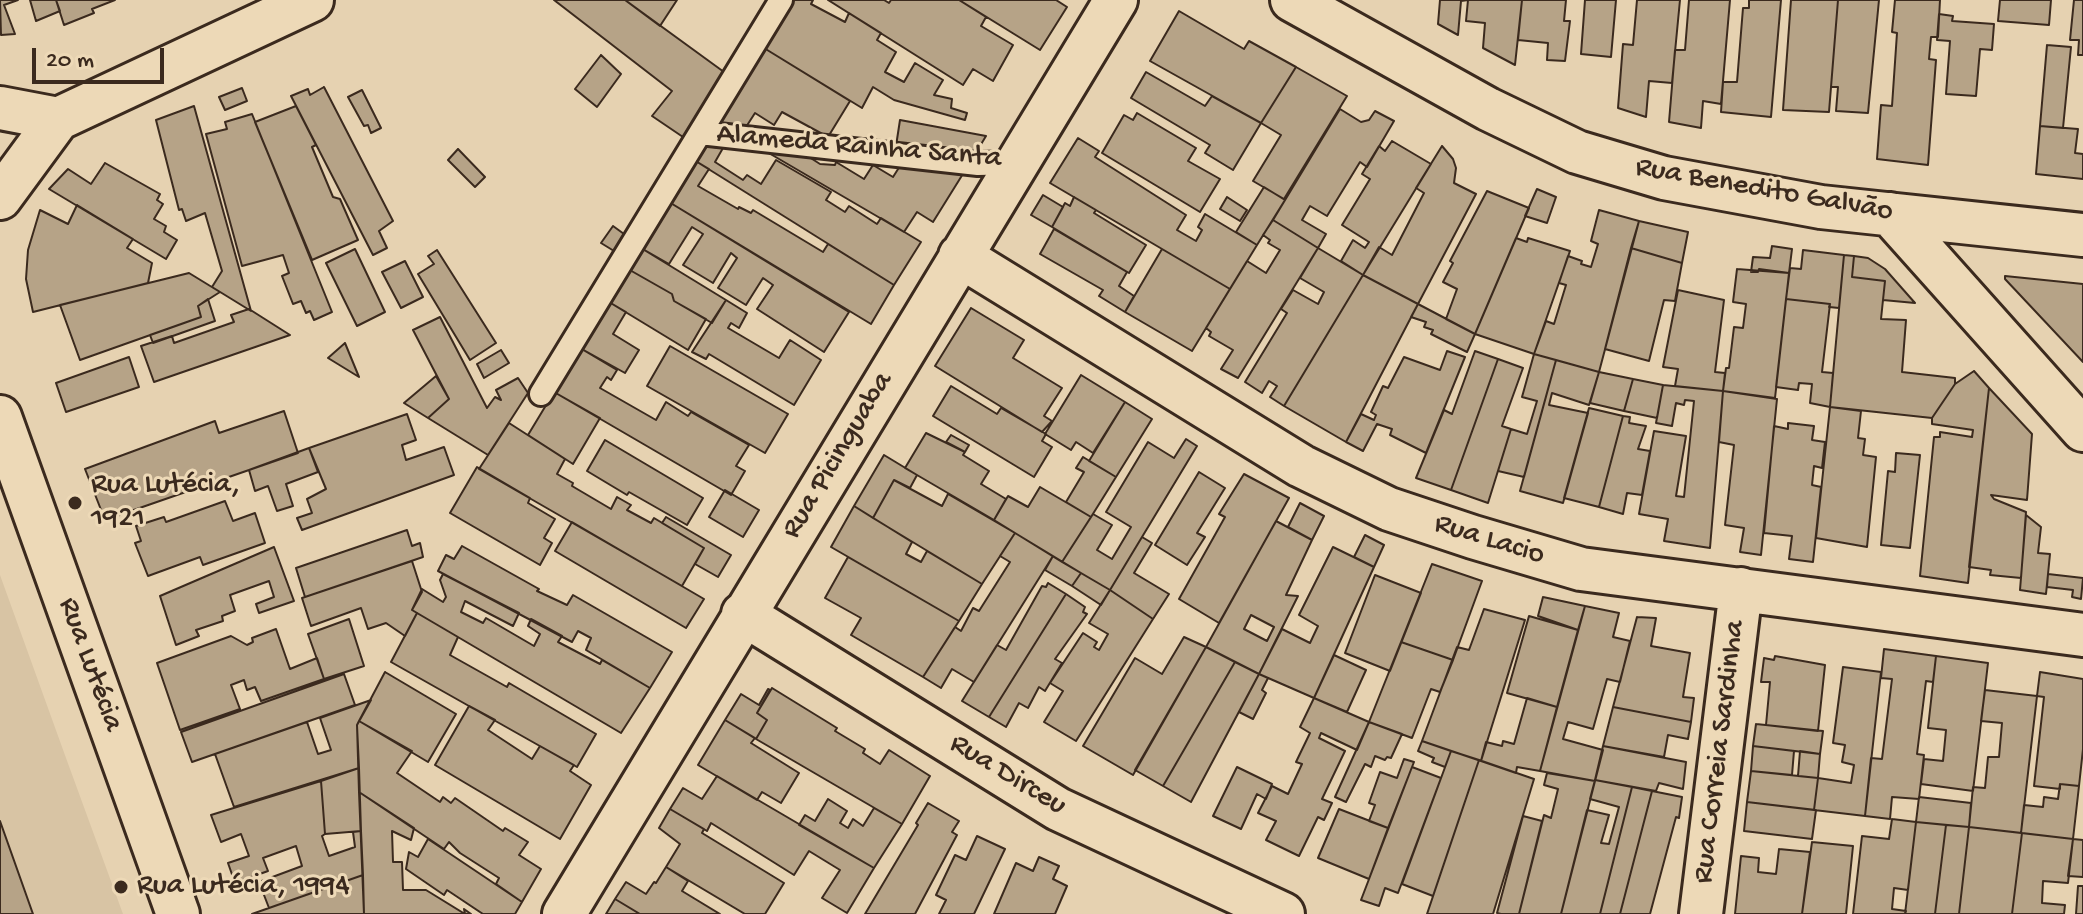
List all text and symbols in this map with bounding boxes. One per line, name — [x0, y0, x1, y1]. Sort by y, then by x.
scale bar — [36, 32, 168, 82]
text: 20 m — [46, 47, 94, 76]
street label: Alameda Rainha Santa — [715, 118, 1003, 178]
street label: Rua Benedito Galvão — [1632, 151, 1896, 231]
street label: Rua Picinguaba — [775, 366, 903, 546]
place label: Rua Lutécia, 1921 — [91, 468, 240, 538]
marker: Rua Lutécia, 1921 — [66, 494, 84, 512]
street label: Rua Lacio — [1429, 507, 1549, 575]
street label: Rua Lutécia — [48, 593, 130, 737]
street label: Rua Correia Sardinha — [1687, 618, 1755, 886]
street label: Rua Dirceu — [942, 727, 1072, 825]
place label: Rua Lutécia, 1994 — [137, 869, 350, 905]
marker: Rua Lutécia, 1994 — [112, 878, 130, 896]

